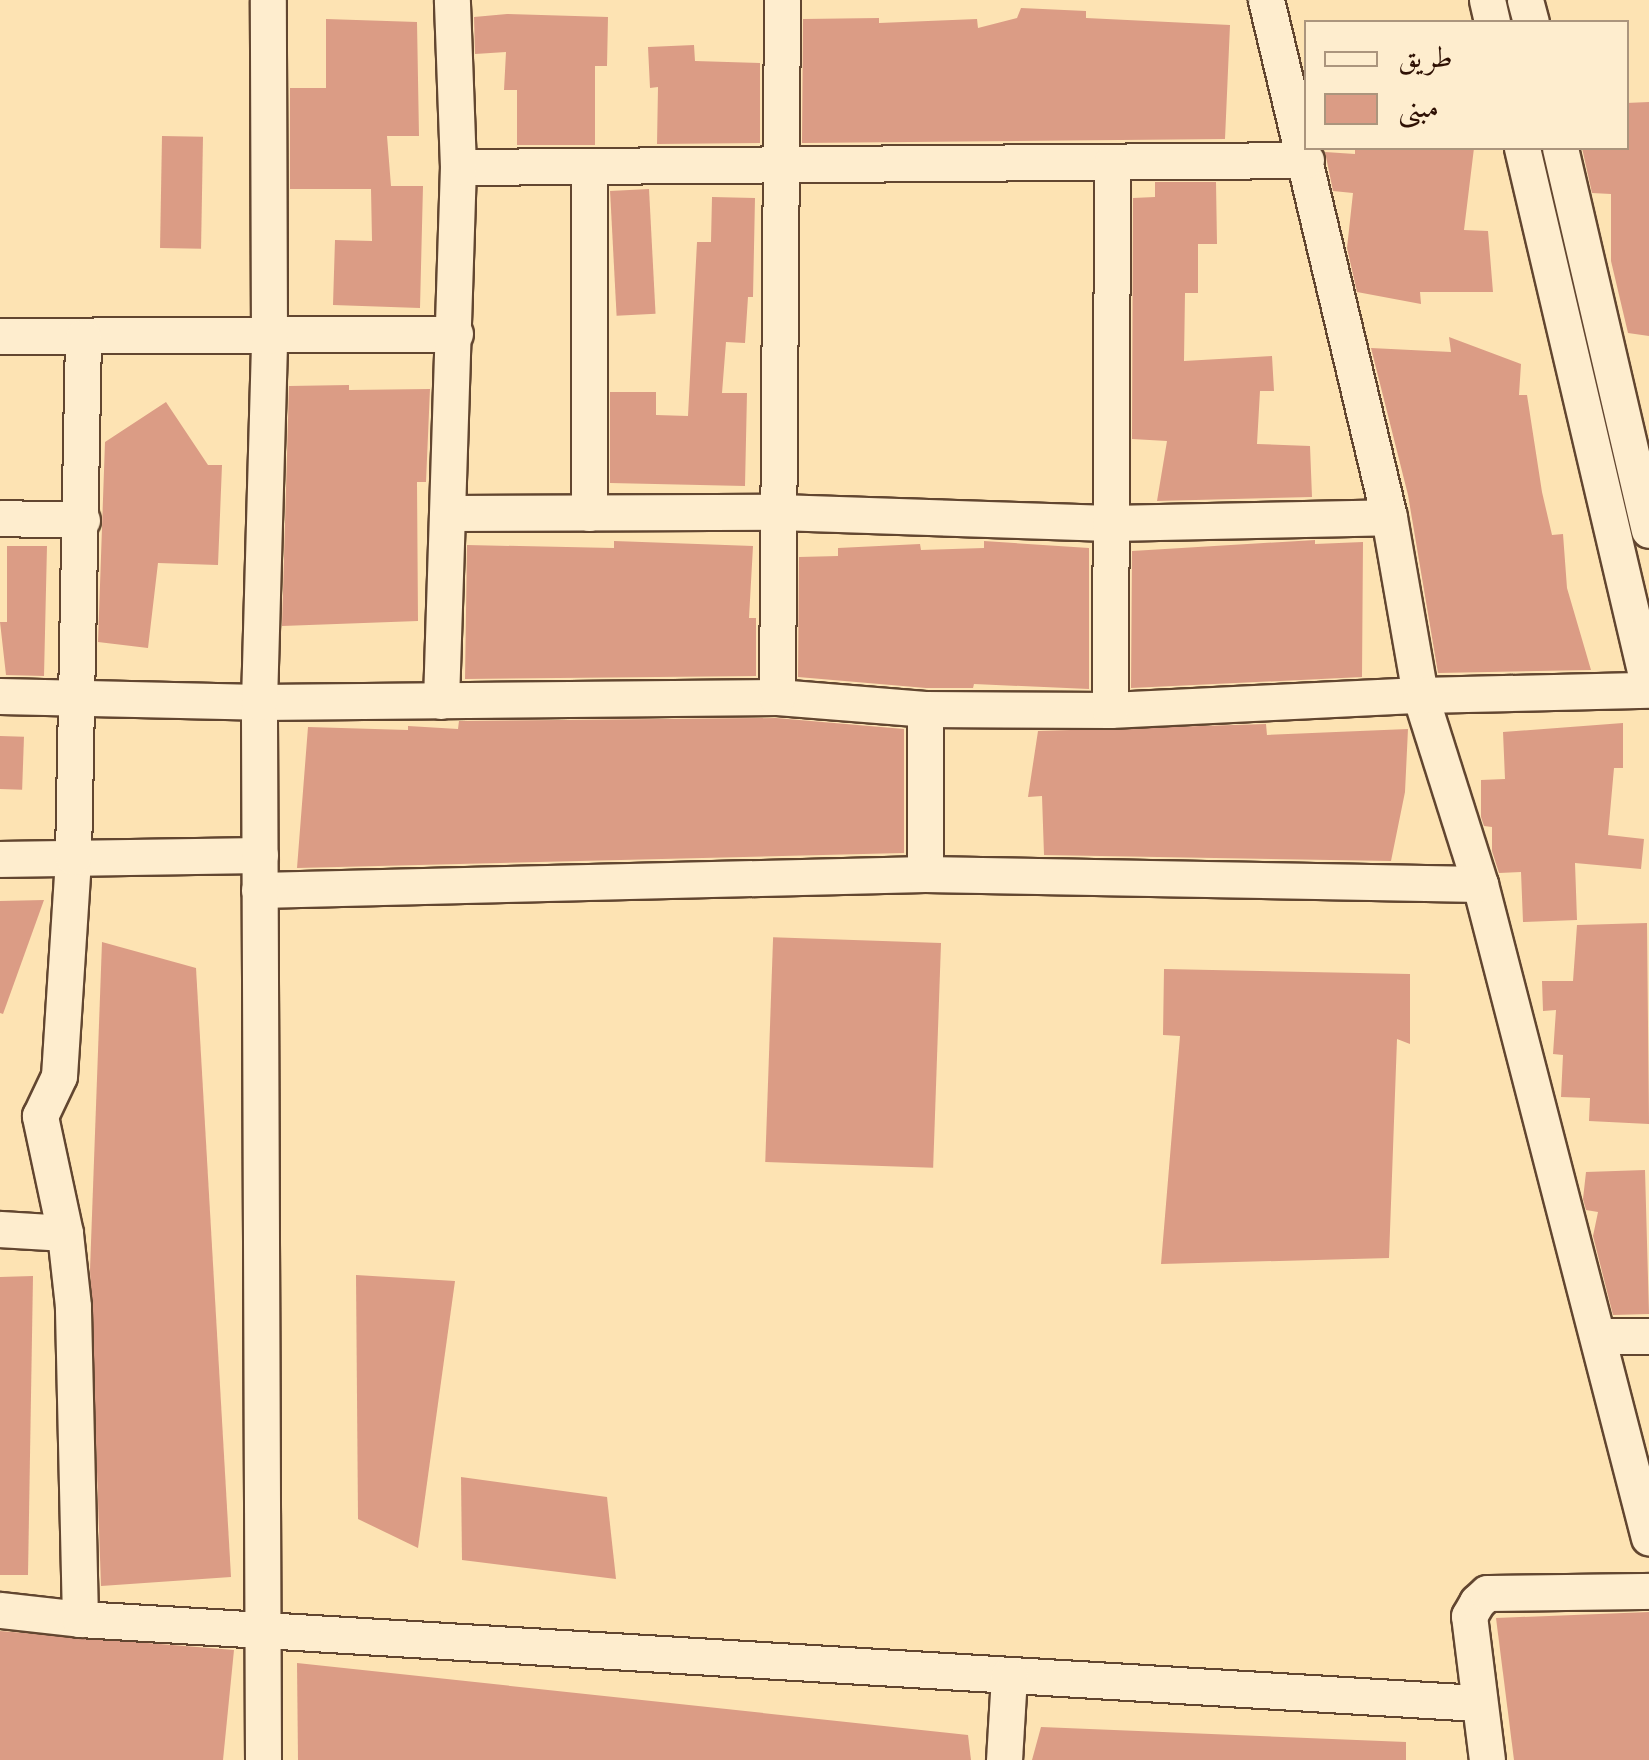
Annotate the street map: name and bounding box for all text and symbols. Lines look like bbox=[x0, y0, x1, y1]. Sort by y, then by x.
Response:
legend bbox=[1304, 20, 1629, 150]
text: طريق bbox=[1398, 40, 1453, 78]
text: مبنى bbox=[1398, 90, 1439, 128]

